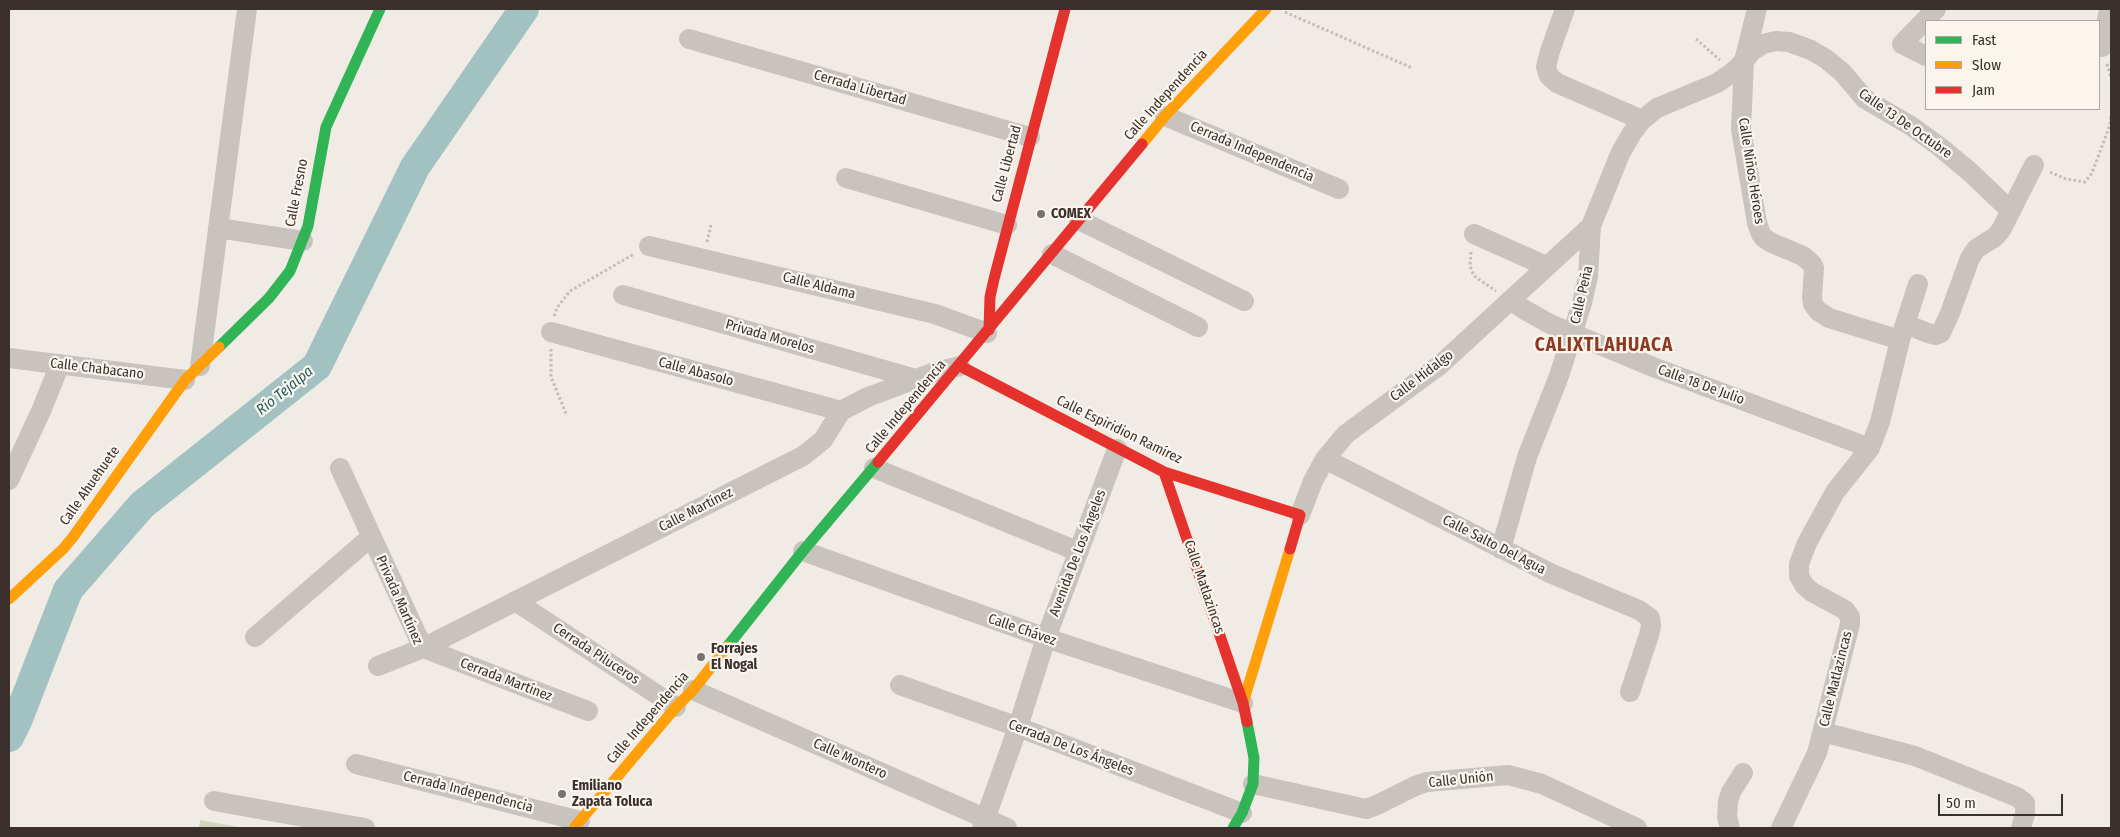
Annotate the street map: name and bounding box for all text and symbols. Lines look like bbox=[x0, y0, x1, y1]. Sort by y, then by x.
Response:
legend bbox=[1925, 20, 2100, 110]
text: Fast bbox=[1972, 31, 1996, 49]
street label: Calle Independencia bbox=[1121, 46, 1211, 144]
text: Slow bbox=[1972, 56, 2001, 74]
street label: Cerrada Libertad bbox=[812, 67, 908, 109]
text: Jam bbox=[1972, 81, 1995, 99]
street label: Calle 13 De Octubre bbox=[1855, 86, 1955, 162]
street label: Calle Niños Héroes bbox=[1734, 117, 1768, 225]
street label: Cerrada Independencia bbox=[1188, 118, 1316, 186]
street label: Calle Libertad bbox=[989, 124, 1025, 204]
street label: Calle Fresno bbox=[282, 158, 312, 228]
place label: COMEX bbox=[1051, 206, 1091, 222]
marker: COMEX bbox=[1035, 208, 1047, 220]
street label: Calle Peña bbox=[1567, 264, 1597, 326]
street label: Calle Aldama bbox=[781, 269, 857, 303]
street label: Privada Morelos bbox=[724, 316, 816, 358]
district label: CALIXTLAHUACA bbox=[1533, 335, 1675, 357]
street label: Calle Hidalgo bbox=[1387, 347, 1457, 405]
street label: Calle Abasolo bbox=[657, 354, 735, 390]
street label: Calle Chabacano bbox=[49, 355, 145, 383]
street label: Calle Independencia bbox=[862, 357, 950, 457]
street label: Calle 18 De Julio bbox=[1655, 362, 1747, 408]
water label: Río Tejalpa bbox=[253, 363, 317, 419]
street label: Calle Espiridion Ramírez bbox=[1053, 392, 1185, 468]
street label: Calle Ahuehuete bbox=[56, 443, 124, 529]
street label: Calle Martínez bbox=[656, 484, 736, 536]
street label: Avenida De Los Ángeles bbox=[1046, 487, 1110, 619]
street label: Calle Salto Del Agua bbox=[1440, 512, 1548, 578]
street label: Calle Matlazincas bbox=[1180, 538, 1228, 636]
street label: Privada Martínez bbox=[372, 553, 426, 647]
street label: Calle Chávez bbox=[986, 611, 1058, 649]
street label: Cerrada Piluceros bbox=[550, 620, 642, 688]
street label: Calle Matlazincas bbox=[1816, 629, 1856, 729]
place label: Forrajes El Nogal bbox=[711, 641, 758, 674]
marker: Forrajes El Nogal bbox=[695, 651, 707, 663]
street label: Cerrada Martínez bbox=[458, 655, 554, 705]
street label: Calle Independencia bbox=[603, 668, 693, 768]
street label: Cerrada De Los Ángeles bbox=[1006, 716, 1136, 780]
street label: Calle Montero bbox=[810, 735, 890, 783]
street label: Cerrada Independencia bbox=[401, 768, 535, 816]
street label: Calle Unión bbox=[1428, 768, 1494, 792]
place label: Emiliano Zapata Toluca bbox=[572, 778, 652, 810]
scale bar bbox=[1940, 784, 2065, 816]
marker: Emiliano Zapata Toluca bbox=[556, 788, 568, 800]
text: 50 m bbox=[1946, 794, 1976, 812]

